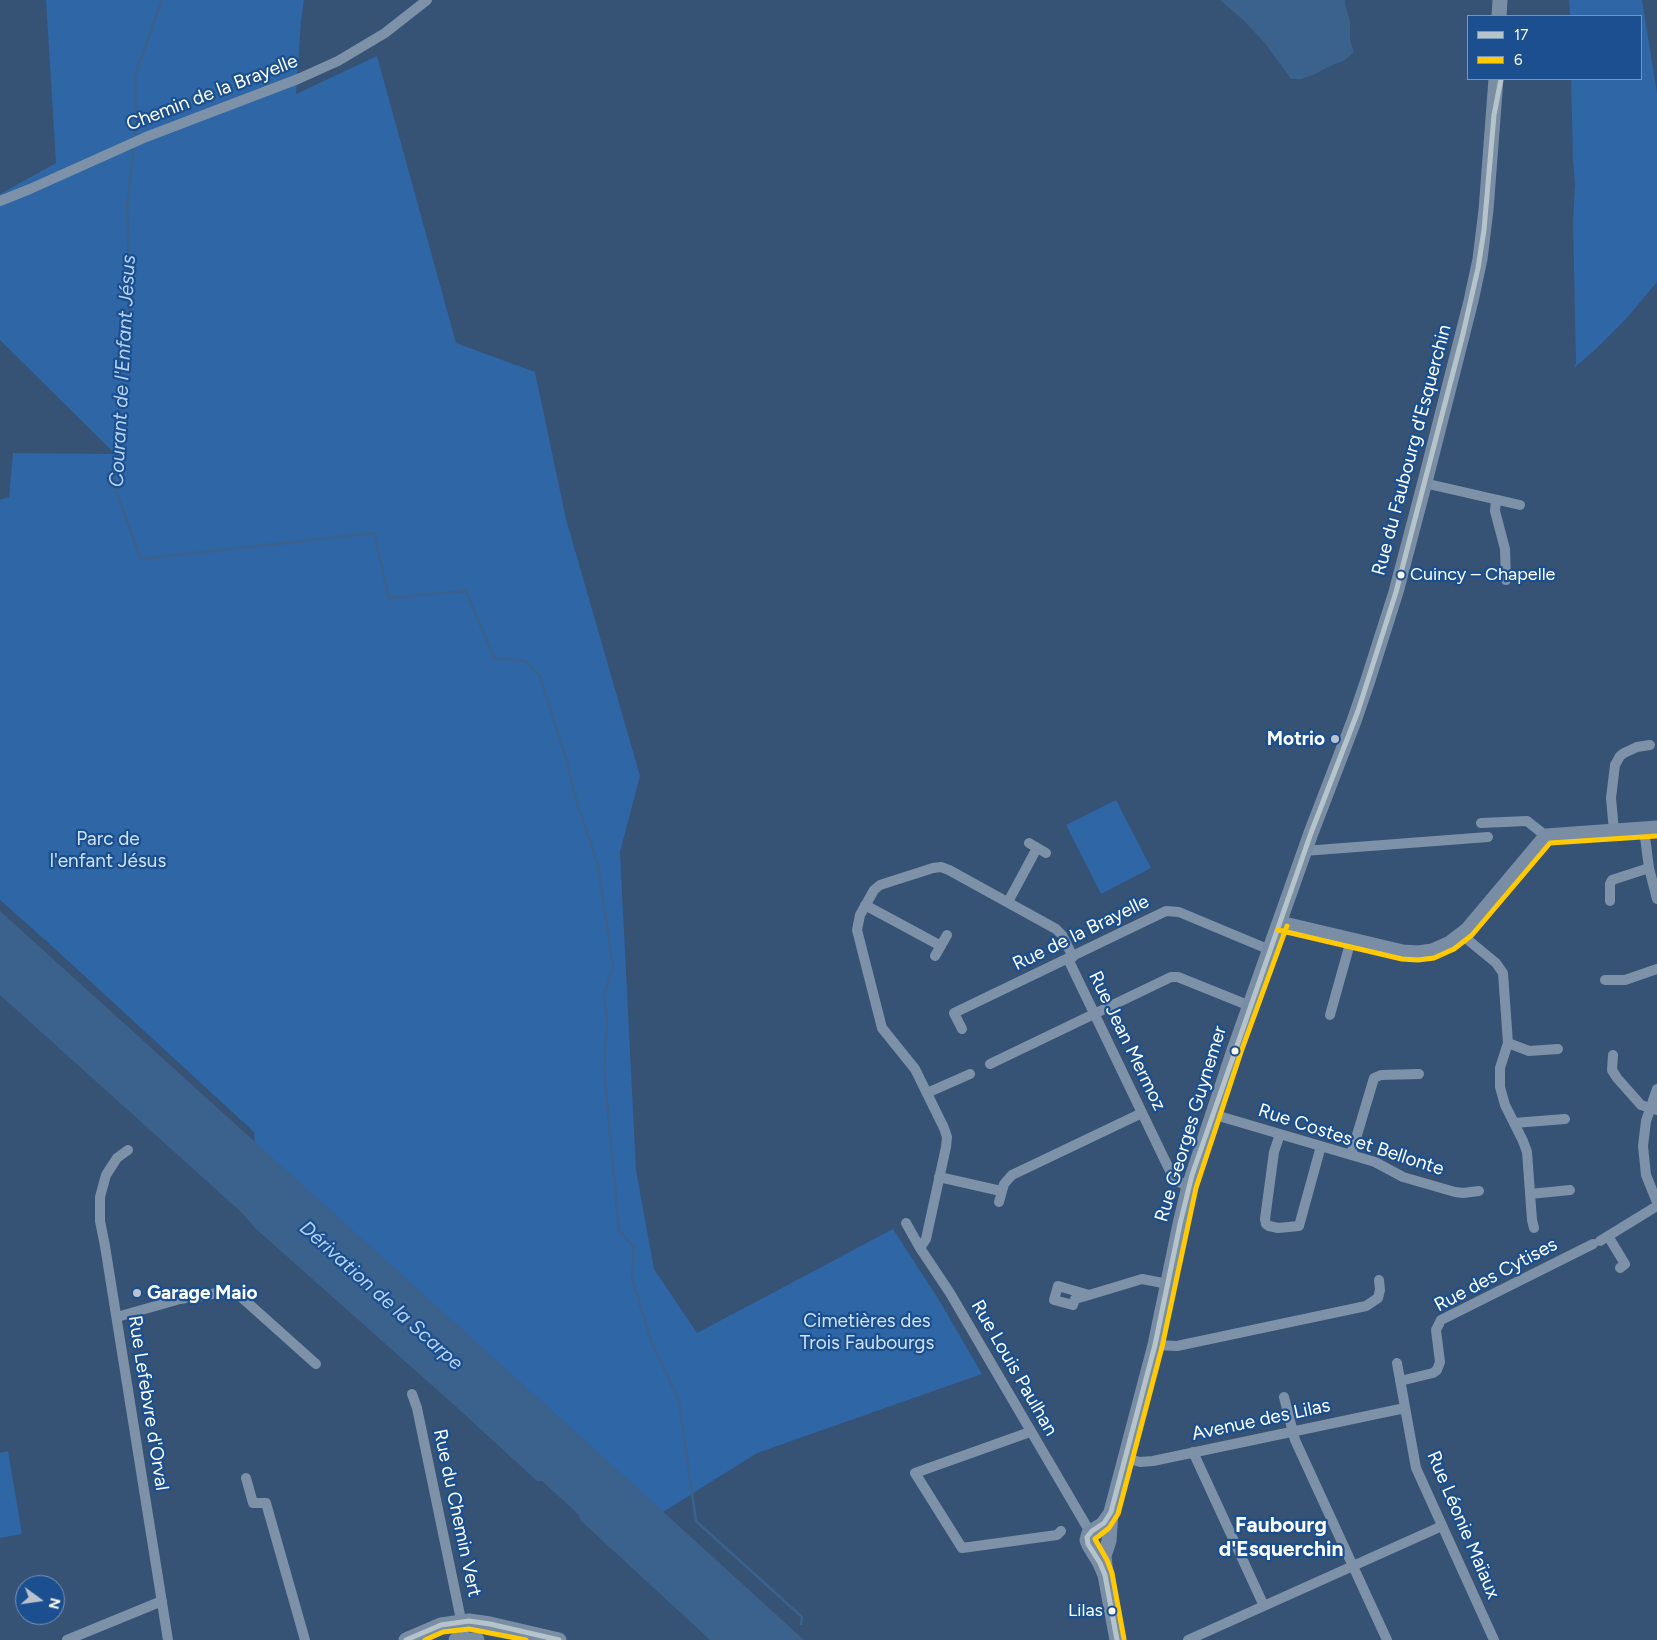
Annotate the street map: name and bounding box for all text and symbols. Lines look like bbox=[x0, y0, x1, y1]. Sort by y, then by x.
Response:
legend bbox=[1467, 15, 1642, 80]
text: 17 bbox=[1514, 26, 1528, 44]
street label: Chemin de la Brayelle bbox=[123, 50, 301, 136]
text: 6 bbox=[1514, 51, 1523, 69]
water label: Courant de l'Enfant Jésus bbox=[105, 254, 141, 488]
street label: Rue du Faubourg d'Esquerchin bbox=[1367, 322, 1457, 578]
place label: Cuincy – Chapelle bbox=[1410, 564, 1555, 586]
marker: Cuincy – Chapelle bbox=[1396, 570, 1406, 580]
place label: Motrio bbox=[1267, 728, 1325, 750]
marker: Motrio bbox=[1329, 733, 1341, 745]
park label: Parc de l'enfant Jésus bbox=[50, 828, 166, 872]
street label: Rue de la Brayelle bbox=[1009, 890, 1153, 976]
street label: Rue Jean Mermoz bbox=[1083, 968, 1171, 1114]
street label: Rue Georges Guynemer bbox=[1150, 1023, 1232, 1225]
unlabelled marker bbox=[1230, 1046, 1240, 1056]
street label: Rue Costes et Bellonte bbox=[1255, 1099, 1447, 1181]
water label: Dérivation de la Scarpe bbox=[294, 1216, 468, 1376]
street label: Rue des Cytises bbox=[1431, 1233, 1561, 1317]
place label: Garage Maio bbox=[147, 1282, 257, 1304]
marker: Garage Maio bbox=[131, 1287, 143, 1299]
street label: Rue Louis Paulhan bbox=[966, 1296, 1062, 1440]
park label: Cimetières des Trois Faubourgs bbox=[800, 1310, 934, 1354]
street label: Rue Lefebvre d'Orval bbox=[123, 1314, 173, 1492]
street label: Avenue des Lilas bbox=[1190, 1394, 1332, 1446]
street label: Rue du Chemin Vert bbox=[428, 1427, 486, 1599]
street label: Rue Léonie Maïaux bbox=[1422, 1448, 1504, 1602]
district label: Faubourg d'Esquerchin bbox=[1219, 1513, 1343, 1563]
north arrow bbox=[15, 1575, 65, 1625]
text: N bbox=[45, 1596, 64, 1611]
place label: Lilas bbox=[1068, 1600, 1103, 1622]
marker: Lilas bbox=[1107, 1606, 1117, 1616]

